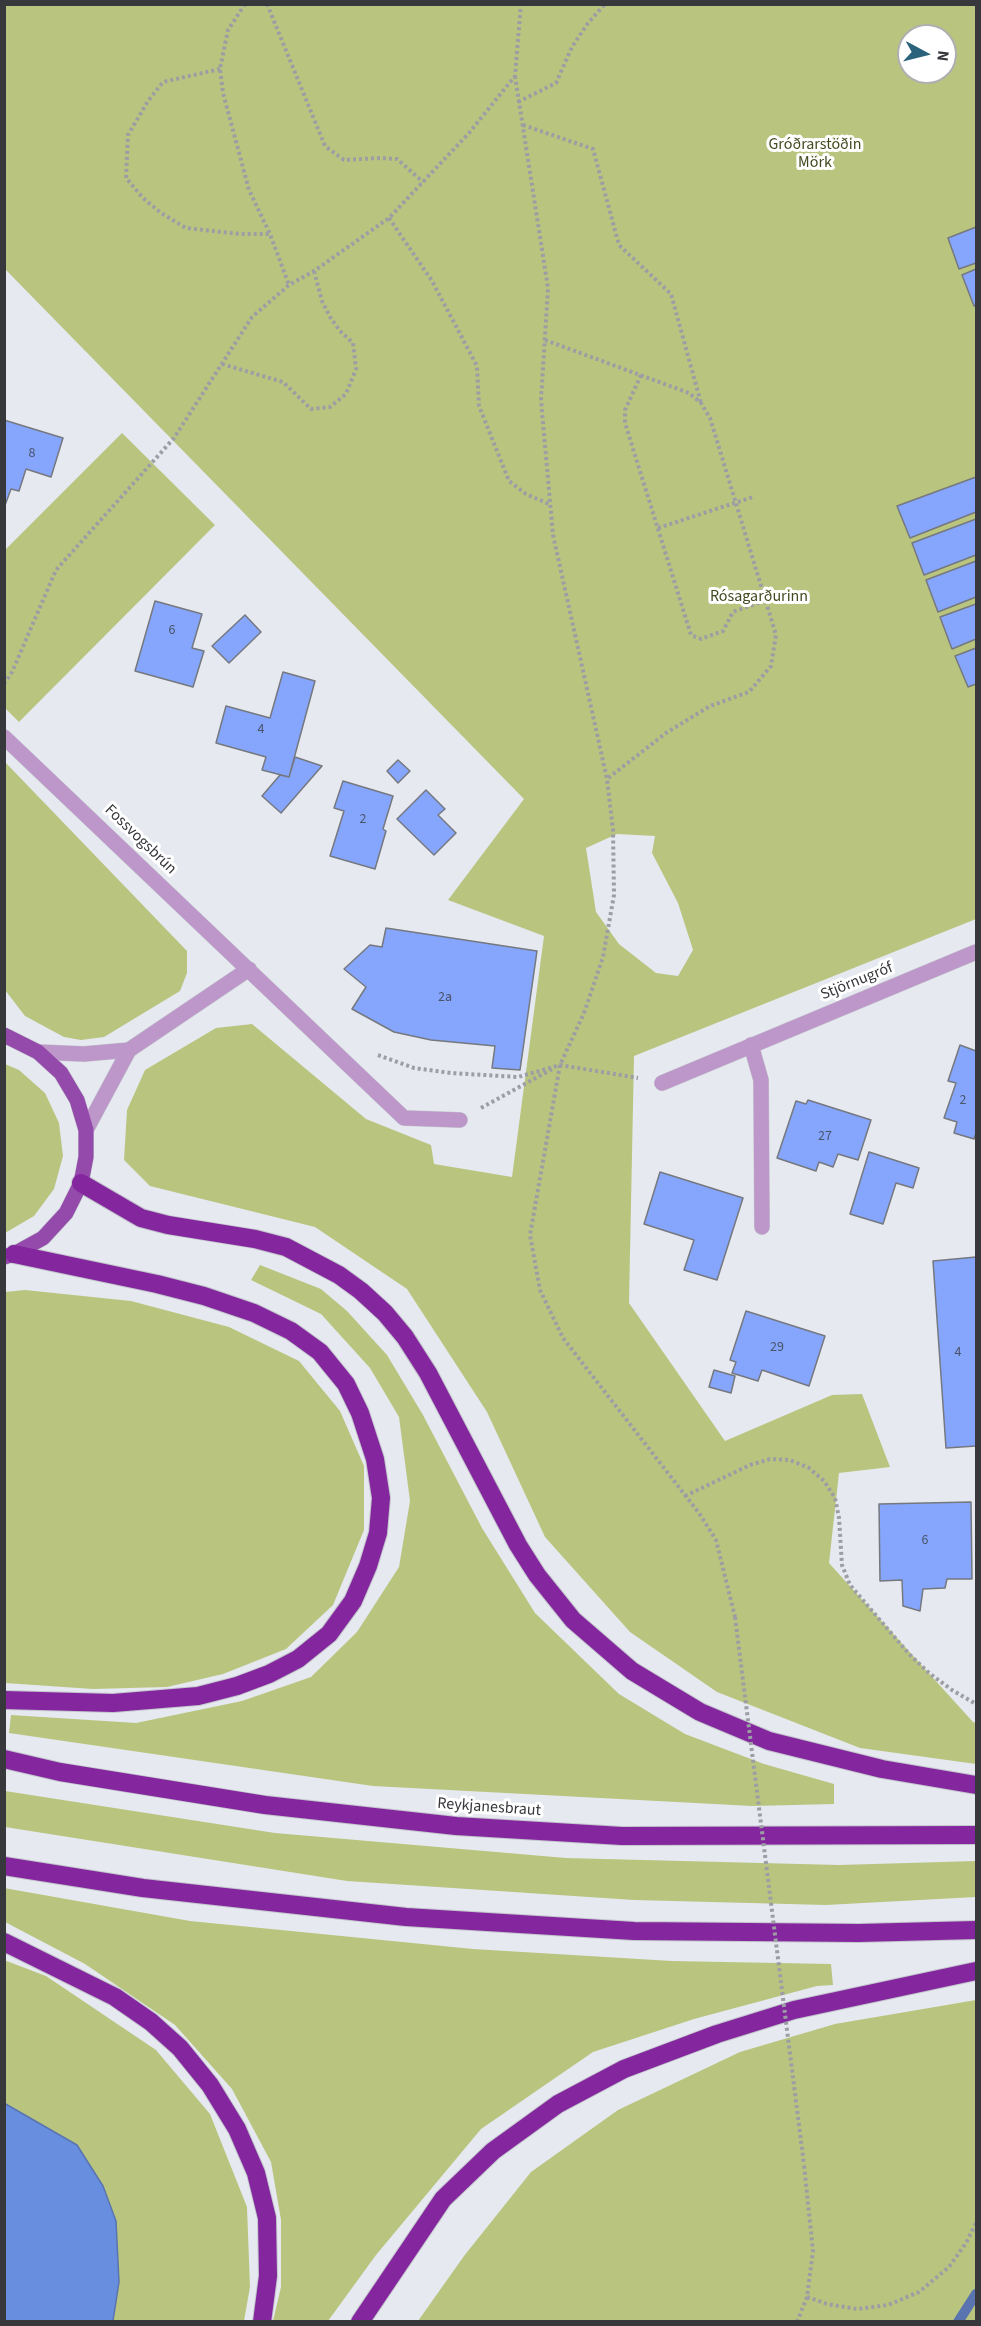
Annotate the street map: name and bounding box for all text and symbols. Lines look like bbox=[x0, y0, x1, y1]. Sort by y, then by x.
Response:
north arrow bbox=[897, 24, 957, 84]
text: N bbox=[931, 49, 954, 63]
park label: Gróðrarstöðin Mörk bbox=[768, 135, 862, 173]
house number: 8 bbox=[29, 446, 35, 462]
park label: Rósagarðurinn bbox=[710, 587, 808, 607]
house number: 6 bbox=[169, 623, 175, 639]
house number: 4 bbox=[258, 722, 264, 738]
street label: Fossvogsbrún bbox=[100, 801, 180, 879]
house number: 2 bbox=[360, 812, 366, 828]
street label: Stjörnugróf bbox=[818, 959, 896, 1005]
house number: 2a bbox=[438, 990, 452, 1006]
house number: 2 bbox=[960, 1093, 966, 1109]
house number: 27 bbox=[818, 1129, 832, 1145]
house number: 29 bbox=[770, 1340, 784, 1356]
house number: 4 bbox=[955, 1345, 961, 1361]
house number: 6 bbox=[922, 1533, 928, 1549]
street label: Reykjanesbraut bbox=[437, 1795, 541, 1821]

